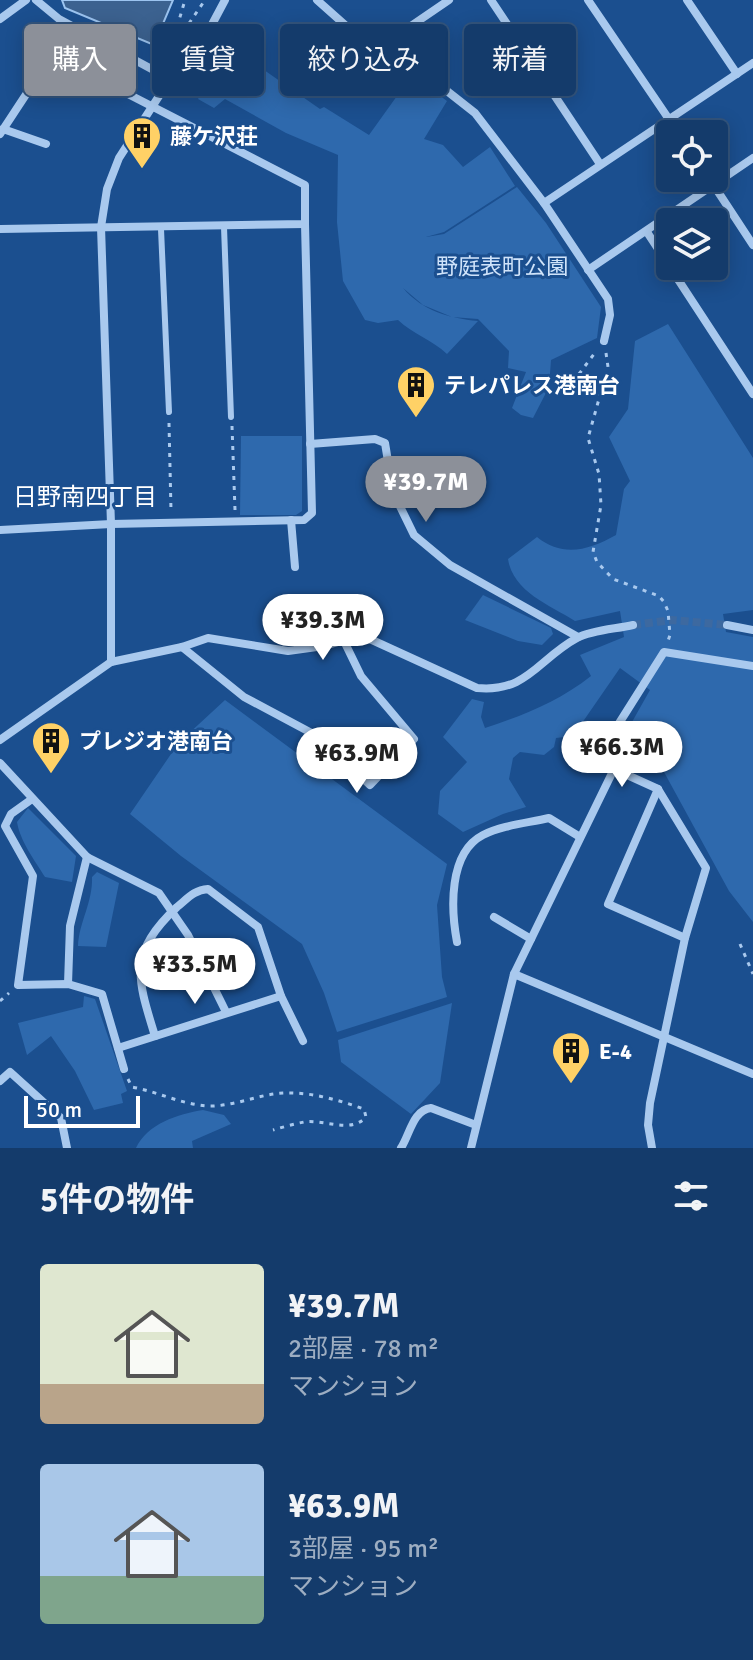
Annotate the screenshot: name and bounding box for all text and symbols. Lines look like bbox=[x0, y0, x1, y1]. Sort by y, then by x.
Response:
chip: 購入 bbox=[24, 24, 136, 96]
chip: 賃貸 bbox=[152, 24, 264, 96]
chip: 絞り込み bbox=[280, 24, 448, 96]
chip: 新着 bbox=[464, 24, 576, 96]
building icon: 藤ケ沢荘 bbox=[121, 115, 163, 170]
map controls bbox=[656, 120, 728, 280]
button: locate bbox=[656, 120, 728, 192]
place label: 藤ケ沢荘 bbox=[170, 123, 258, 150]
button: layers bbox=[656, 208, 728, 280]
park label: 野庭表町公園 bbox=[436, 253, 568, 280]
building icon: テレパレス港南台 bbox=[395, 364, 437, 419]
place label: テレパレス港南台 bbox=[444, 372, 620, 399]
pin: ¥39.7M bbox=[361, 456, 491, 524]
text: ¥39.7M bbox=[383, 466, 469, 498]
district label: 日野南四丁目 bbox=[13, 482, 157, 512]
pin: ¥39.3M bbox=[258, 594, 388, 662]
text: ¥39.3M bbox=[280, 604, 366, 636]
building icon: プレジオ港南台 bbox=[30, 720, 72, 775]
pin: ¥66.3M bbox=[557, 721, 687, 789]
pin: ¥63.9M bbox=[292, 727, 422, 795]
place label: プレジオ港南台 bbox=[79, 728, 233, 755]
text: ¥66.3M bbox=[579, 731, 665, 763]
text: ¥63.9M bbox=[314, 737, 400, 769]
pin: ¥33.5M bbox=[130, 938, 260, 1006]
text: ¥33.5M bbox=[152, 948, 238, 980]
building icon: E-4 bbox=[550, 1030, 592, 1085]
place label: E-4 bbox=[599, 1038, 632, 1065]
scale bar bbox=[24, 1092, 140, 1128]
text: 50 m bbox=[36, 1096, 82, 1123]
icon: filters bbox=[669, 1174, 713, 1218]
text: 5件の物件 bbox=[40, 1179, 194, 1221]
text: ¥39.7M bbox=[288, 1285, 400, 1327]
icon: home bbox=[104, 1296, 200, 1392]
text: 2部屋 · 78 m² bbox=[288, 1333, 439, 1365]
text: マンション bbox=[288, 1371, 418, 1403]
text: ¥63.9M bbox=[288, 1485, 400, 1527]
icon: home bbox=[104, 1496, 200, 1592]
text: 3部屋 · 95 m² bbox=[288, 1533, 439, 1565]
text: マンション bbox=[288, 1571, 418, 1603]

